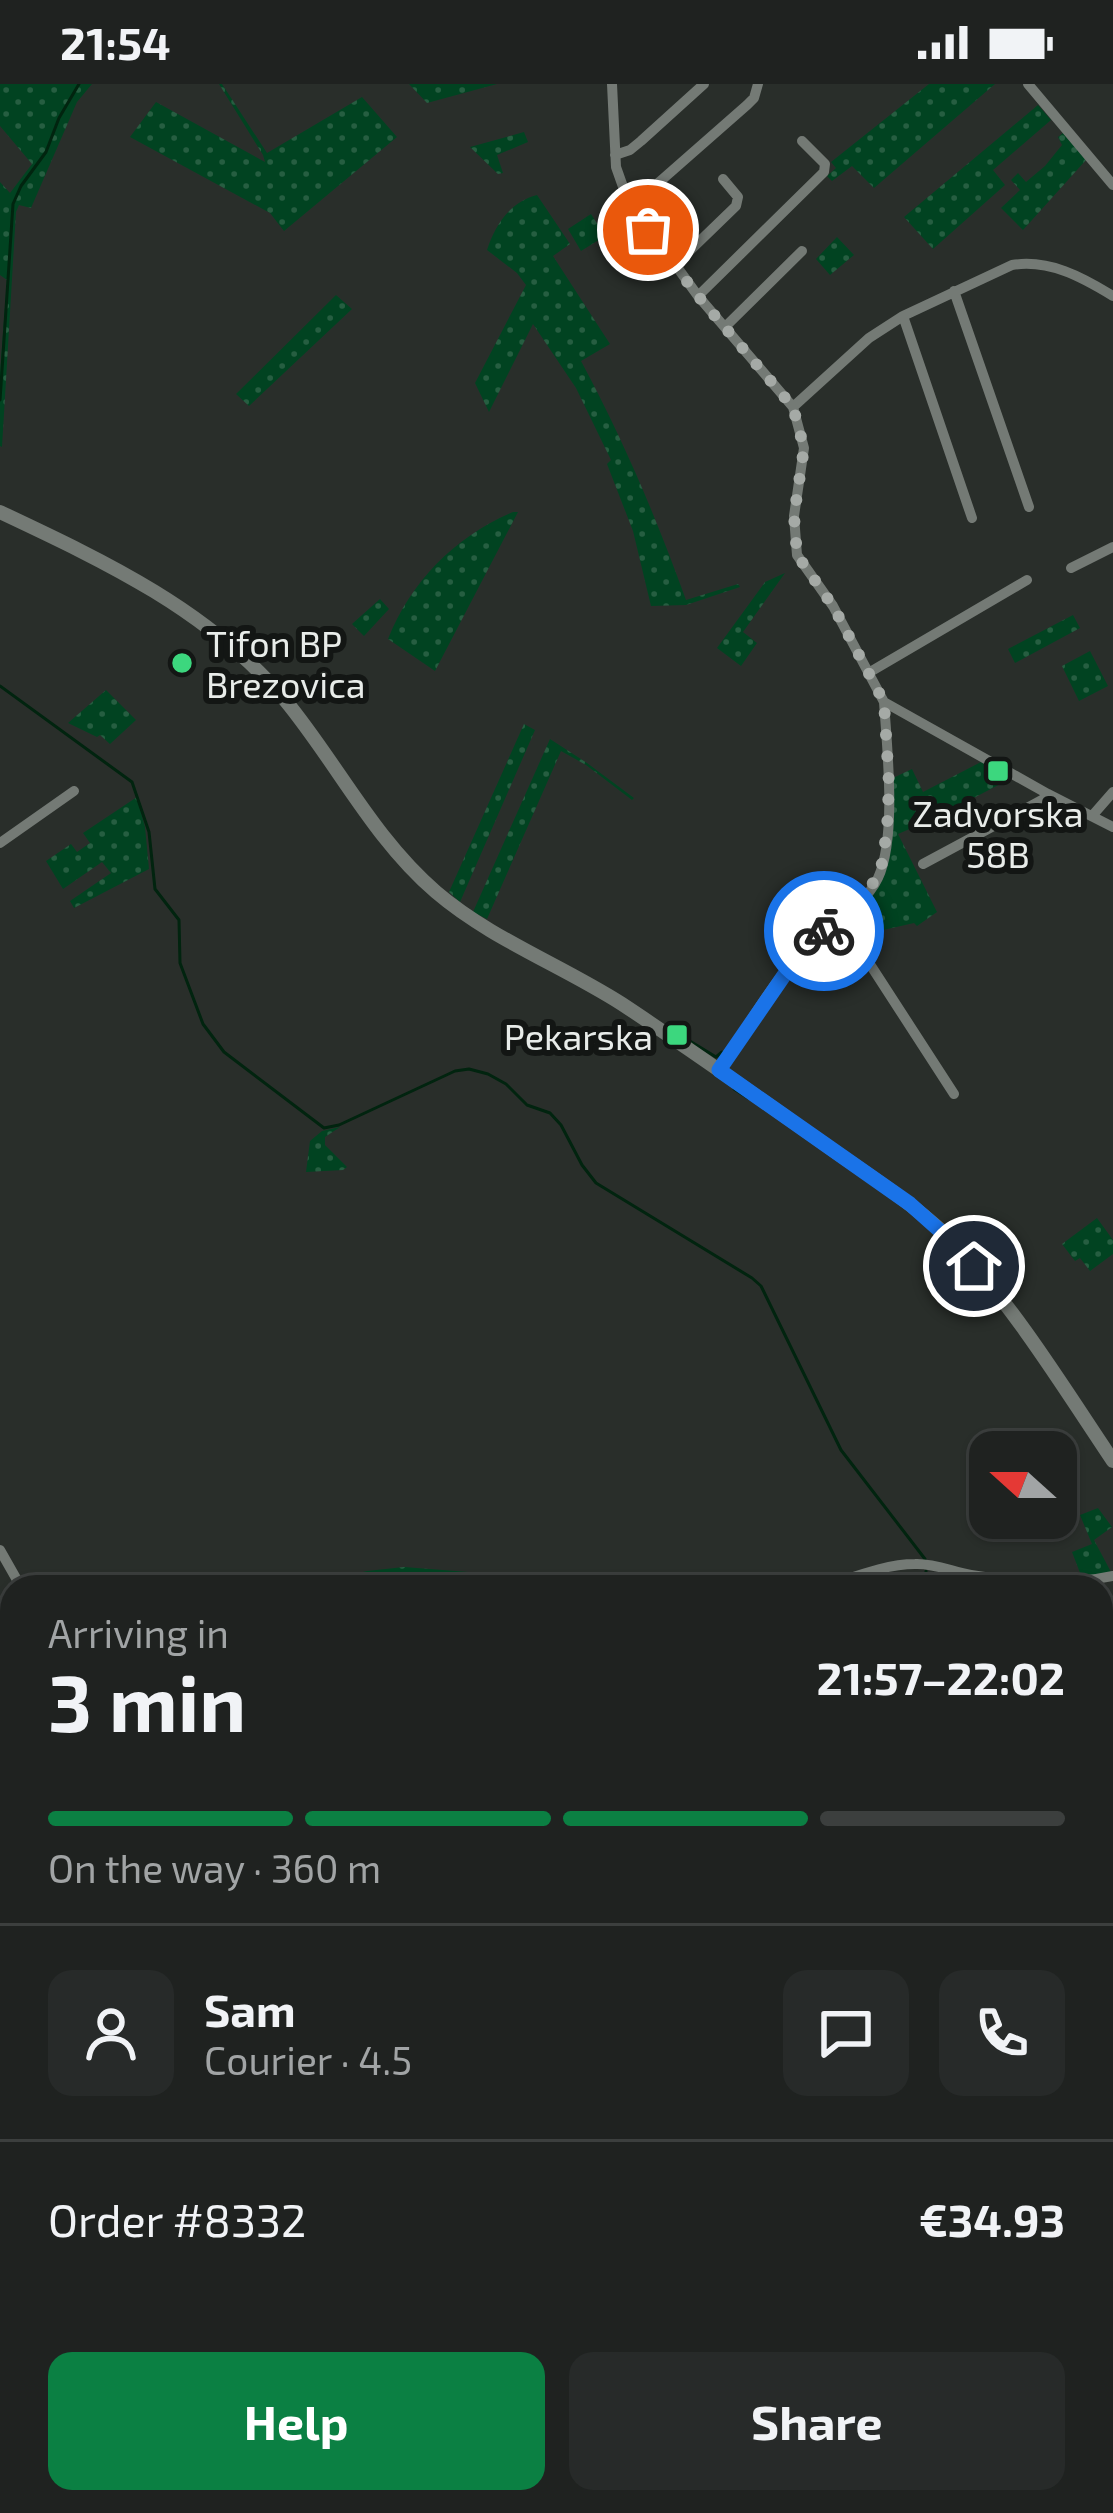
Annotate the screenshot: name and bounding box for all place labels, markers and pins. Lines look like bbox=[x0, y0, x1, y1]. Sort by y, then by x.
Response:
pin bbox=[597, 179, 699, 281]
place label: Tifon BP Brezovica bbox=[206, 621, 366, 705]
marker: Tifon BP Brezovica bbox=[169, 650, 195, 676]
marker: Zadvorska 58B bbox=[985, 758, 1011, 784]
place label: Zadvorska 58B bbox=[913, 791, 1083, 875]
place label: Pekarska bbox=[504, 1014, 653, 1057]
marker: Pekarska bbox=[664, 1022, 690, 1048]
pin bbox=[923, 1215, 1025, 1317]

